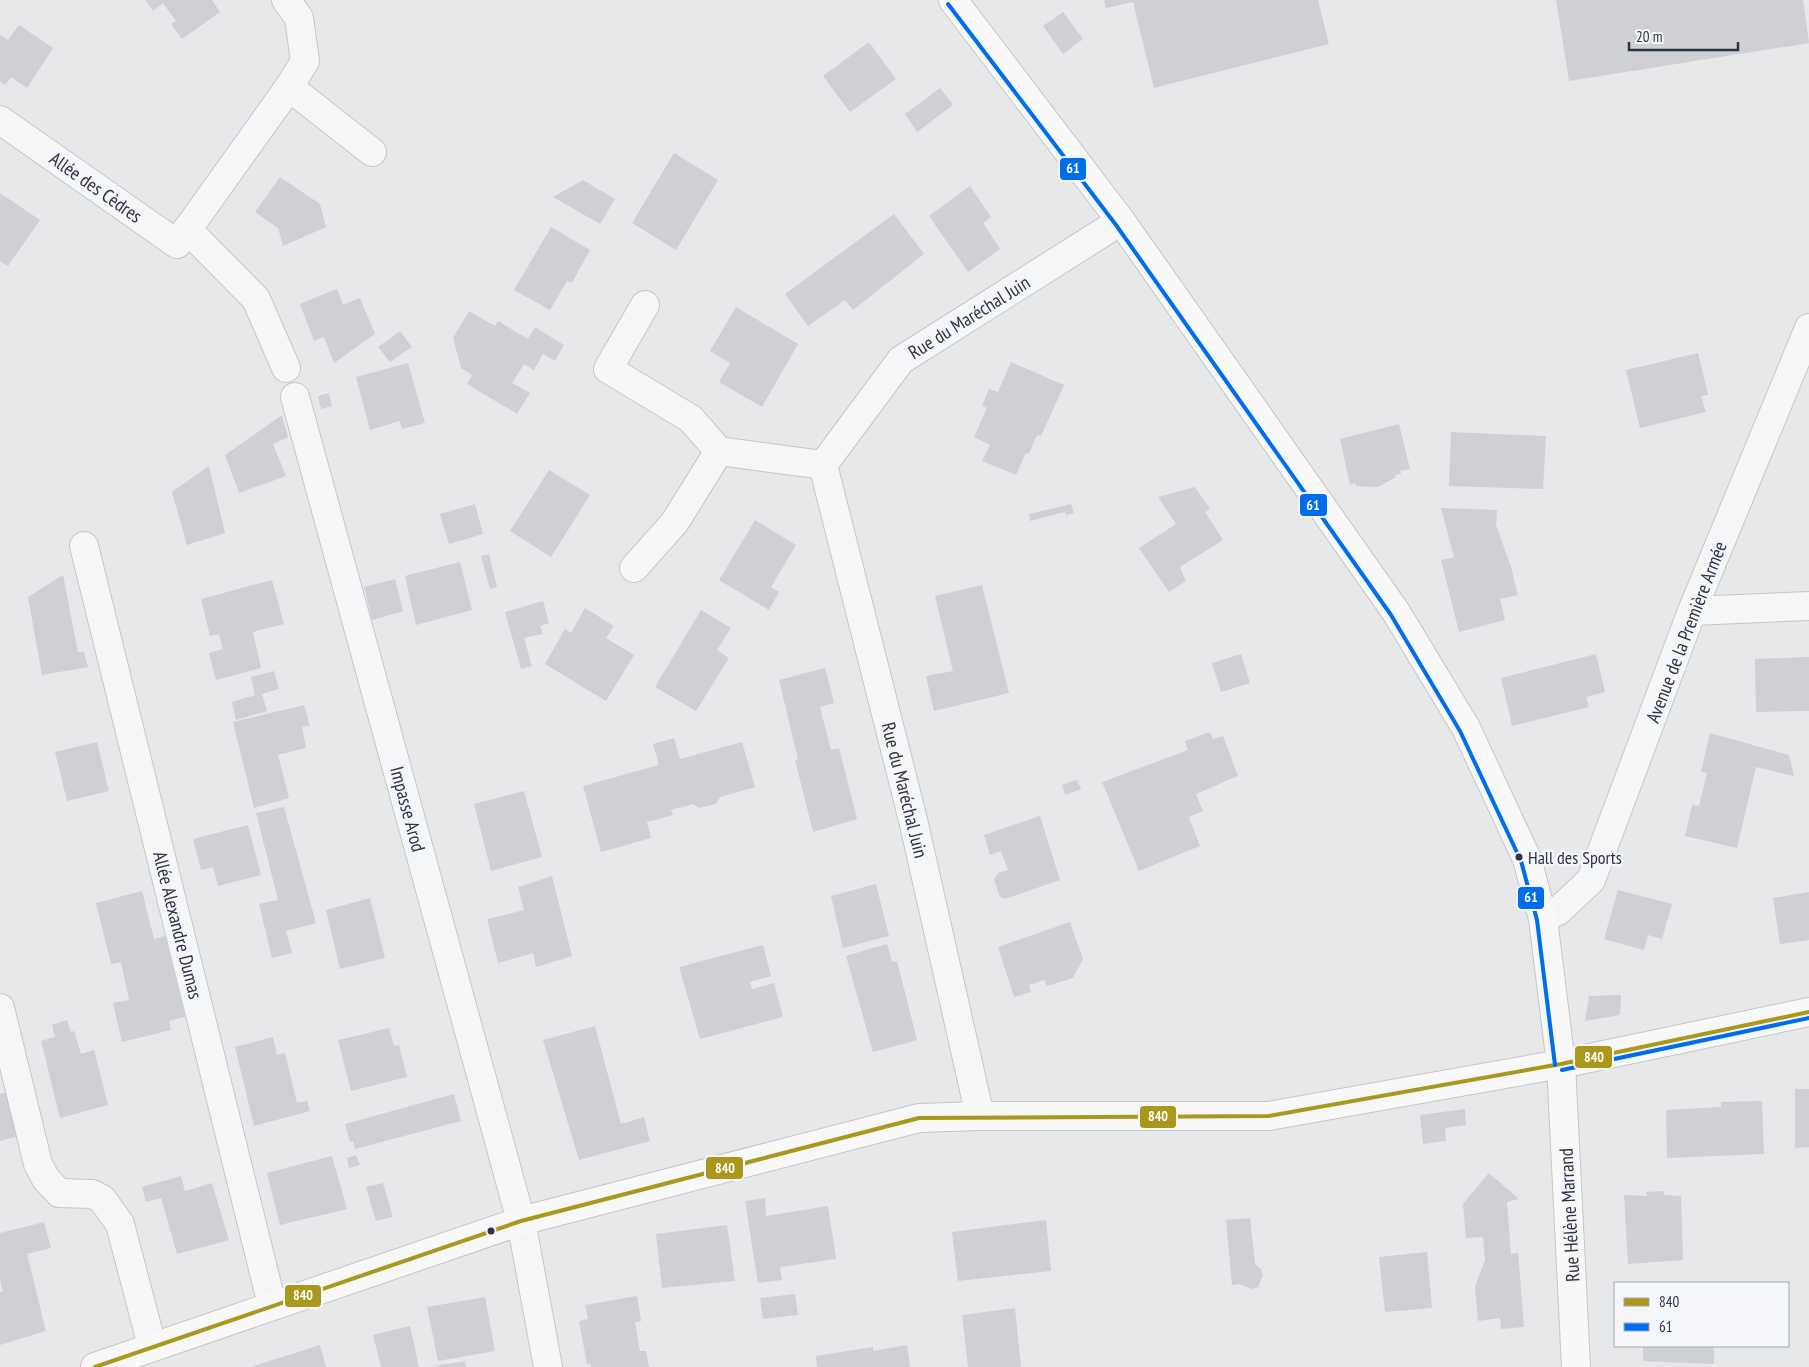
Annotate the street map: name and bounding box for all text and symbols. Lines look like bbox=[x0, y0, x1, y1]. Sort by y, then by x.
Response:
scale bar bbox=[1629, 20, 1738, 52]
text: 20 m bbox=[1636, 27, 1662, 46]
street label: Allée des Cèdres bbox=[45, 146, 147, 228]
line badge: 61 bbox=[1059, 157, 1087, 181]
text: 61 bbox=[1066, 159, 1080, 177]
street label: Rue du Maréchal Juin bbox=[904, 270, 1034, 364]
line badge: 61 bbox=[1299, 493, 1328, 517]
text: 61 bbox=[1306, 496, 1320, 514]
street label: Avenue de la Première Armée bbox=[1640, 538, 1732, 726]
street label: Rue du Maréchal Juin bbox=[877, 720, 933, 860]
street label: Impasse Arod bbox=[385, 764, 431, 854]
place label: Hall des Sports bbox=[1528, 846, 1622, 869]
street label: Allée Alexandre Dumas bbox=[148, 849, 208, 1001]
marker: Hall des Sports bbox=[1514, 852, 1524, 862]
line badge: 61 bbox=[1517, 886, 1545, 910]
text: 61 bbox=[1524, 888, 1538, 906]
line badge: 840 bbox=[1574, 1045, 1613, 1069]
text: 840 bbox=[1584, 1048, 1604, 1066]
line badge: 840 bbox=[1139, 1105, 1177, 1129]
text: 840 bbox=[1148, 1107, 1168, 1125]
street label: Rue Hélène Marrand bbox=[1554, 1147, 1584, 1283]
line badge: 840 bbox=[705, 1156, 744, 1180]
text: 840 bbox=[715, 1159, 735, 1177]
unlabelled marker bbox=[486, 1226, 496, 1236]
legend bbox=[1614, 1282, 1789, 1347]
line badge: 840 bbox=[284, 1284, 322, 1308]
text: 840 bbox=[293, 1286, 313, 1304]
text: 840 bbox=[1659, 1292, 1680, 1311]
text: 61 bbox=[1659, 1317, 1673, 1336]

